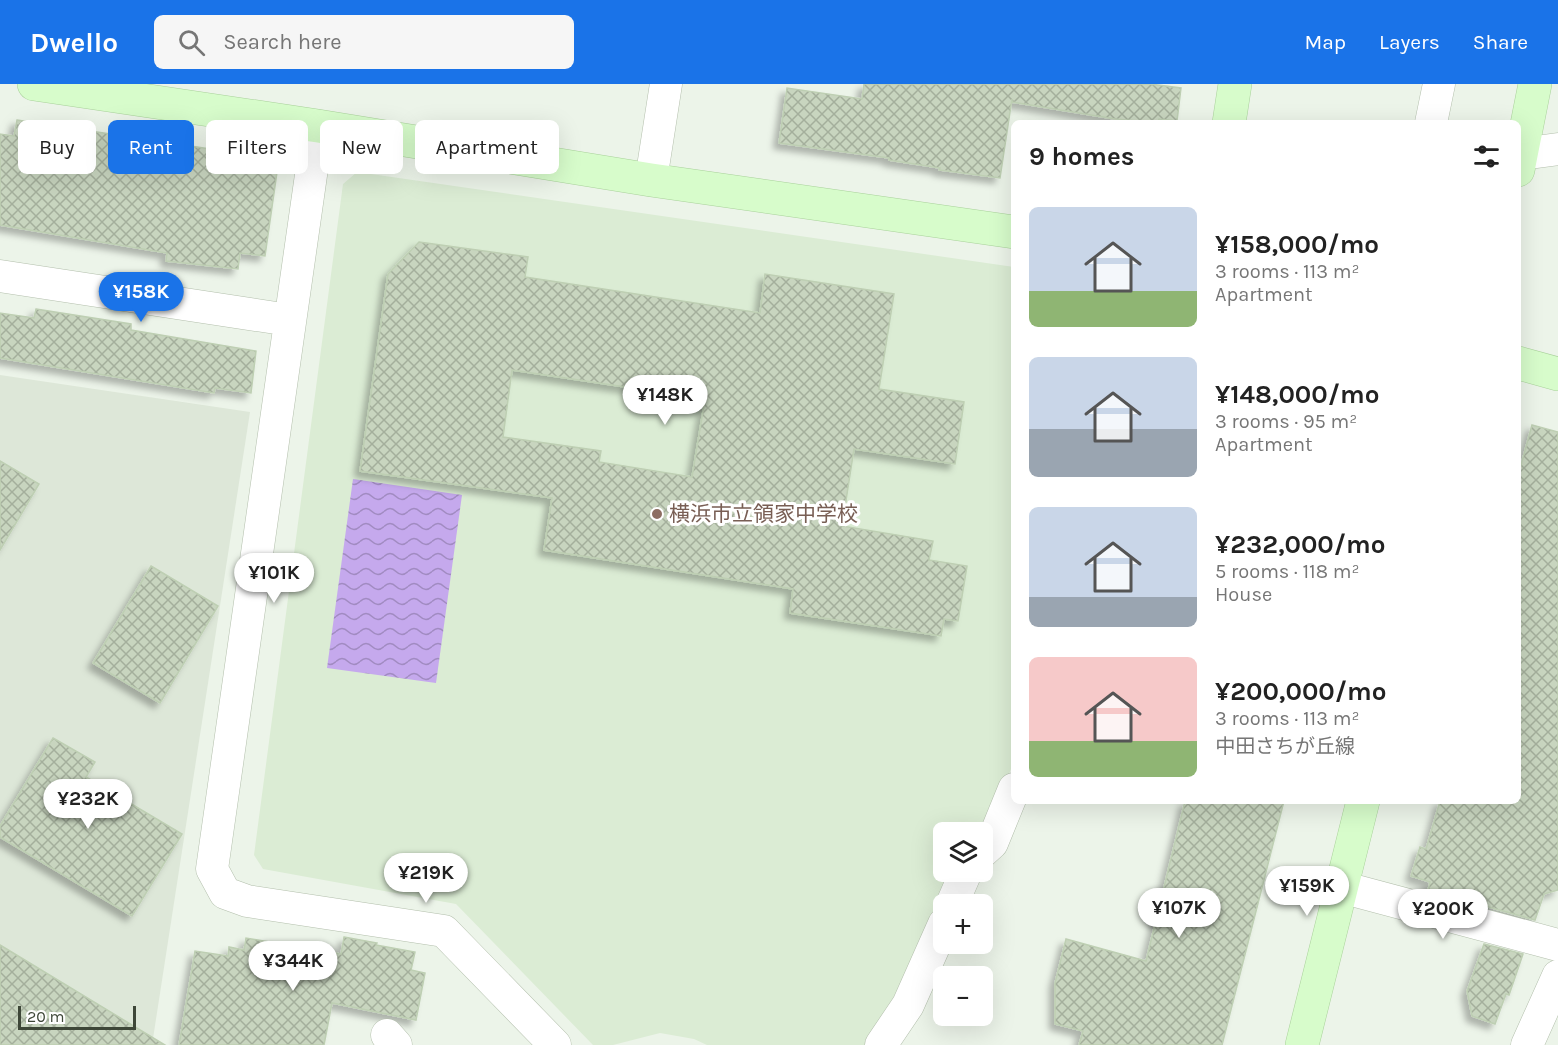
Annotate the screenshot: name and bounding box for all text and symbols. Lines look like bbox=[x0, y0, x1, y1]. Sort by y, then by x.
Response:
search box bbox=[154, 15, 574, 69]
text: Dwello bbox=[30, 26, 118, 59]
icon: search bbox=[175, 26, 208, 59]
text: Search here bbox=[223, 29, 342, 55]
text: Map bbox=[1304, 30, 1346, 54]
text: Layers bbox=[1379, 30, 1440, 54]
text: Share bbox=[1473, 30, 1528, 54]
chip: Buy bbox=[18, 120, 96, 174]
chip: Rent bbox=[108, 120, 194, 174]
chip: Filters bbox=[206, 120, 308, 174]
chip: New bbox=[320, 120, 403, 174]
chip: Apartment bbox=[415, 120, 559, 174]
icon: filters bbox=[1470, 140, 1503, 173]
text: 9 homes bbox=[1029, 141, 1135, 172]
text: ¥158,000/mo bbox=[1215, 229, 1379, 260]
icon: home bbox=[1077, 231, 1149, 303]
text: 3 rooms · 113 m² bbox=[1215, 260, 1359, 283]
pin: ¥158K bbox=[99, 272, 183, 323]
text: ¥158K bbox=[113, 280, 169, 303]
text: Apartment bbox=[1215, 283, 1313, 306]
pin: ¥148K bbox=[623, 375, 707, 426]
text: ¥148,000/mo bbox=[1215, 379, 1379, 410]
icon: home bbox=[1077, 381, 1149, 453]
text: ¥148K bbox=[637, 383, 693, 406]
text: 3 rooms · 95 m² bbox=[1215, 410, 1357, 433]
text: Apartment bbox=[1215, 433, 1313, 456]
place label: 横浜市立領家中学校 bbox=[669, 502, 858, 526]
marker: 横浜市立領家中学校 bbox=[650, 507, 664, 521]
text: ¥232,000/mo bbox=[1215, 529, 1385, 560]
icon: home bbox=[1077, 531, 1149, 603]
pin: ¥101K bbox=[232, 553, 316, 604]
text: 5 rooms · 118 m² bbox=[1215, 560, 1359, 583]
text: ¥101K bbox=[248, 561, 300, 584]
text: House bbox=[1215, 583, 1272, 606]
text: ¥200,000/mo bbox=[1215, 676, 1386, 707]
icon: home bbox=[1077, 681, 1149, 753]
text: 3 rooms · 113 m² bbox=[1215, 707, 1359, 730]
text: 中田さちが丘線 bbox=[1215, 735, 1355, 758]
pin: ¥232K bbox=[46, 779, 130, 830]
text: ¥232K bbox=[57, 787, 119, 810]
map controls bbox=[933, 822, 993, 1026]
button: layers bbox=[933, 822, 993, 882]
pin: ¥219K bbox=[384, 853, 468, 904]
text: ¥219K bbox=[398, 861, 454, 884]
pin: ¥159K bbox=[1265, 866, 1349, 917]
text: ¥159K bbox=[1279, 874, 1335, 897]
pin: ¥107K bbox=[1137, 888, 1221, 939]
pin: ¥200K bbox=[1401, 889, 1485, 940]
button: + bbox=[933, 894, 993, 954]
text: ¥107K bbox=[1152, 896, 1206, 919]
text: ¥200K bbox=[1412, 897, 1474, 920]
pin: ¥344K bbox=[251, 941, 335, 992]
text: ¥344K bbox=[262, 949, 324, 972]
button: − bbox=[933, 966, 993, 1026]
scale bar bbox=[18, 1003, 136, 1030]
text: 20 m bbox=[27, 1007, 65, 1026]

